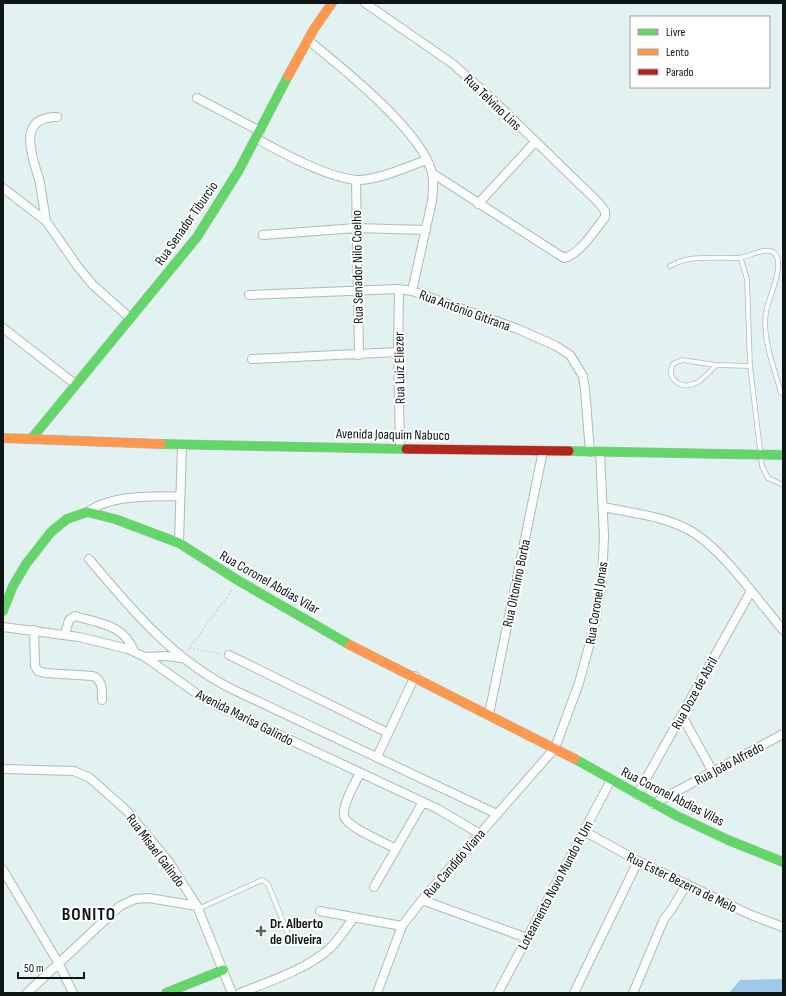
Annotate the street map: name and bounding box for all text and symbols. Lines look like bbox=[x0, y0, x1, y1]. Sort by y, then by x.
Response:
legend bbox=[630, 16, 770, 88]
text: Livre bbox=[666, 25, 686, 40]
text: Lento bbox=[666, 45, 689, 60]
text: Parado bbox=[666, 65, 693, 80]
street label: Rua Telvino Lins bbox=[460, 71, 525, 134]
street label: Rua Senador Tiburcio bbox=[151, 178, 222, 269]
street label: Rua Senador Nilo Coelho bbox=[348, 210, 367, 324]
street label: Rua Antônio Gitirana bbox=[417, 286, 513, 335]
street label: Rua Luiz Eliezer bbox=[390, 332, 409, 404]
street label: Avenida Joaquim Nabuco bbox=[335, 425, 450, 444]
street label: Rua Oitonino Borba bbox=[499, 538, 534, 629]
street label: Rua Coronel Abdias Vilar bbox=[217, 547, 323, 618]
street label: Rua Coronel Jonas bbox=[582, 560, 611, 646]
street label: Rua Doze de Abril bbox=[668, 654, 721, 732]
street label: Avenida Marisa Galindo bbox=[192, 685, 297, 749]
street label: Rua João Alfredo bbox=[692, 738, 767, 789]
street label: Rua Coronel Abdias Vilas bbox=[618, 763, 727, 830]
street label: Rua Misael Galindo bbox=[123, 810, 189, 890]
street label: Loteamento Novo Mundo R Um bbox=[514, 818, 597, 953]
street label: Rua Candido Viana bbox=[420, 825, 489, 901]
street label: Rua Ester Bezerra de Melo bbox=[624, 848, 740, 917]
district label: BONITO bbox=[62, 904, 116, 925]
place label: Dr. Alberto de Oliveira bbox=[270, 915, 323, 948]
marker: Dr. Alberto de Oliveira bbox=[255, 925, 267, 937]
scale bar bbox=[18, 954, 84, 980]
text: 50 m bbox=[24, 961, 44, 976]

